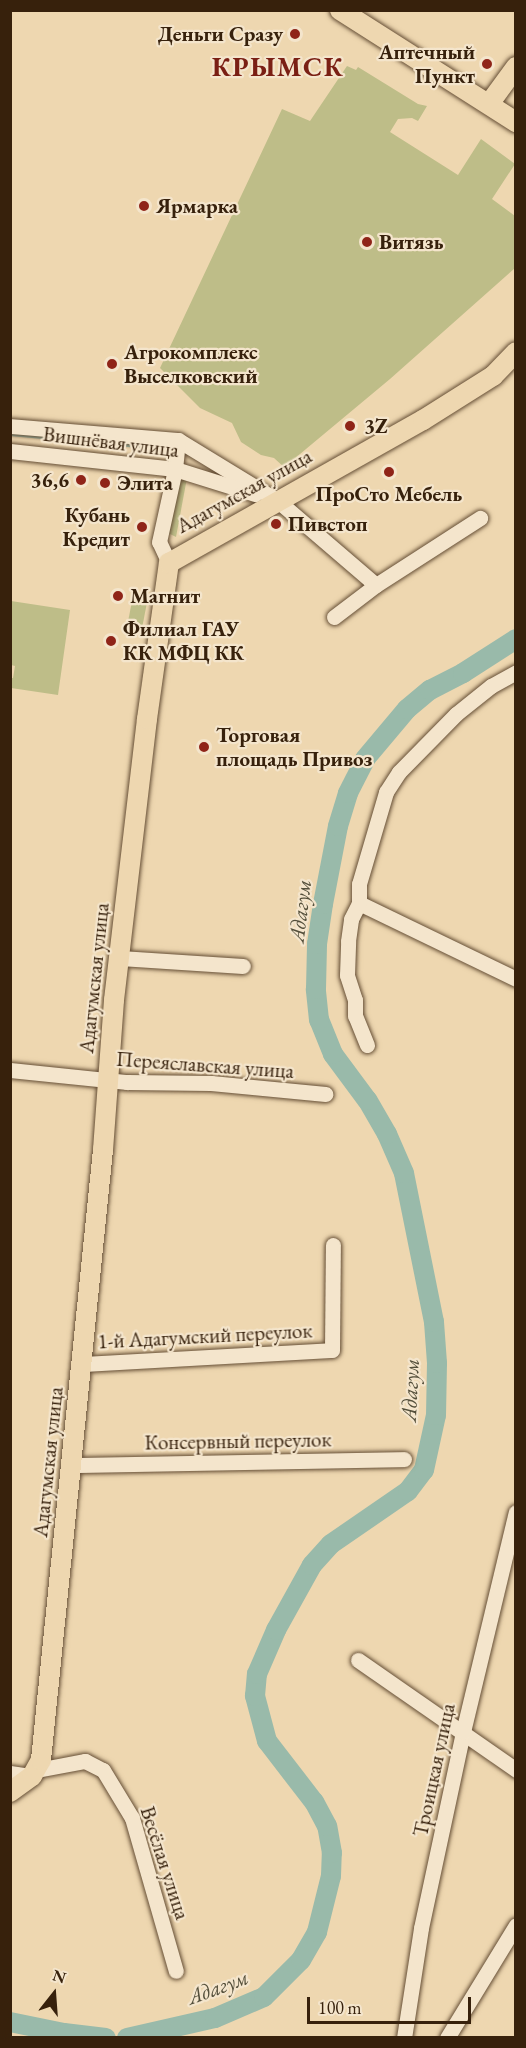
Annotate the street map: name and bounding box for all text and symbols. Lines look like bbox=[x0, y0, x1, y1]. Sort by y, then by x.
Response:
place label: Деньги Сразу bbox=[158, 21, 283, 47]
marker: Деньги Сразу bbox=[288, 27, 302, 41]
place label: Аптечный Пункт bbox=[378, 39, 475, 89]
district label: КРЫМСК bbox=[212, 51, 344, 83]
marker: Аптечный Пункт bbox=[480, 57, 494, 71]
place label: Ярмарка bbox=[156, 193, 238, 219]
marker: Ярмарка bbox=[137, 199, 151, 213]
place label: Витязь bbox=[379, 229, 443, 255]
marker: Витязь bbox=[360, 235, 374, 249]
place label: Агрокомплекс Выселковский bbox=[124, 339, 258, 389]
marker: Агрокомплекс Выселковский bbox=[105, 357, 119, 371]
place label: 3Z bbox=[364, 413, 388, 439]
marker: 3Z bbox=[341, 417, 359, 435]
street label: Вишнёвая улица bbox=[41, 421, 181, 463]
street label: Адагумская улица bbox=[172, 443, 316, 539]
marker: ПроСто Мебель bbox=[382, 465, 396, 479]
place label: 36,6 bbox=[30, 467, 69, 493]
place label: Элита bbox=[117, 470, 173, 496]
marker: 36,6 bbox=[74, 473, 88, 487]
marker: Элита bbox=[98, 476, 112, 490]
place label: ПроСто Мебель bbox=[316, 481, 462, 507]
place label: Кубань Кредит bbox=[63, 502, 130, 552]
place label: Пивстоп bbox=[288, 511, 368, 537]
marker: Пивстоп bbox=[269, 517, 283, 531]
marker: Кубань Кредит bbox=[135, 520, 149, 534]
place label: Магнит bbox=[130, 583, 200, 609]
marker: Магнит bbox=[111, 589, 125, 603]
place label: Филиал ГАУ КК МФЦ КК bbox=[123, 616, 244, 666]
marker: Филиал ГАУ КК МФЦ КК bbox=[104, 634, 118, 648]
place label: Торговая площадь Привоз bbox=[216, 722, 372, 772]
marker: Торговая площадь Привоз bbox=[197, 740, 211, 754]
water label: Адагум bbox=[283, 878, 317, 944]
street label: Адагумская улица bbox=[74, 902, 114, 1054]
street label: Переяславская улица bbox=[115, 1046, 295, 1084]
street label: 1-й Адагумский переулок bbox=[97, 1318, 313, 1354]
water label: Адагум bbox=[395, 1358, 425, 1422]
street label: Адагумская улица bbox=[28, 1386, 68, 1538]
street label: Консервный переулок bbox=[144, 1427, 332, 1455]
street label: Троицкая улица bbox=[408, 1701, 460, 1839]
street label: Весёлая улица bbox=[135, 1803, 195, 1923]
north arrow bbox=[24, 1964, 84, 2024]
text: N bbox=[50, 1964, 69, 1988]
water label: Адагум bbox=[184, 1964, 252, 2010]
scale bar bbox=[310, 1985, 474, 2023]
text: 100 m bbox=[318, 1996, 362, 2019]

